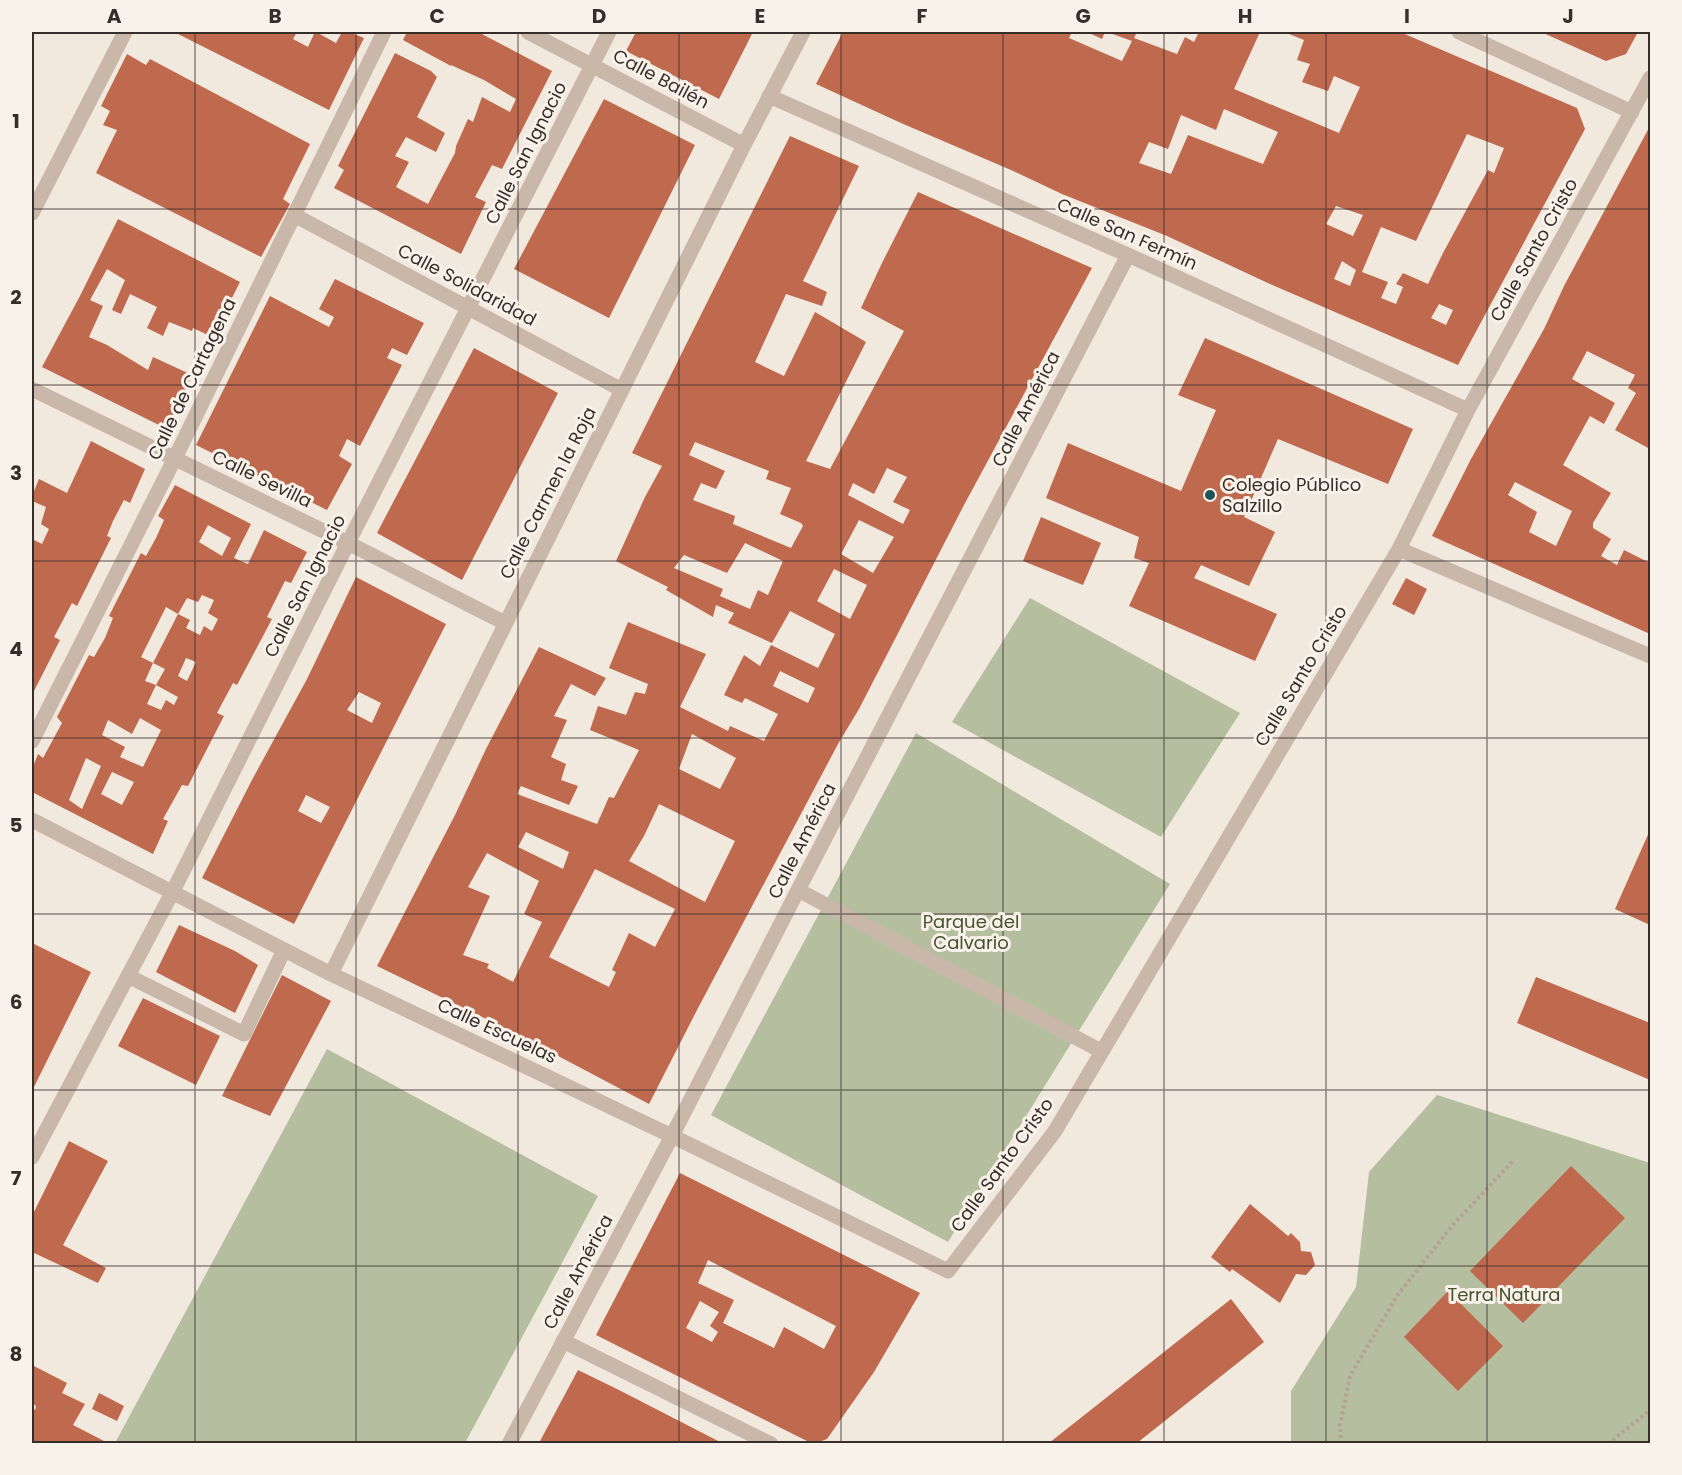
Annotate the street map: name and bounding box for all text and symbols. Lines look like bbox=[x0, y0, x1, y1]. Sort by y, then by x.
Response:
text: A bbox=[107, 2, 122, 30]
text: B bbox=[268, 2, 282, 30]
text: C bbox=[429, 2, 445, 30]
text: D bbox=[592, 2, 606, 30]
text: E bbox=[755, 2, 765, 30]
text: F bbox=[917, 2, 928, 30]
text: G bbox=[1075, 2, 1091, 30]
text: H bbox=[1238, 2, 1252, 30]
text: I bbox=[1404, 2, 1410, 30]
text: J bbox=[1562, 2, 1574, 30]
street label: Calle Bailén bbox=[609, 43, 714, 114]
street label: Calle San Ignacio bbox=[479, 77, 572, 228]
text: 1 bbox=[12, 107, 20, 135]
street label: Calle Santo Cristo bbox=[1484, 173, 1583, 326]
street label: Calle San Fermín bbox=[1053, 191, 1201, 276]
street label: Calle Solidaridad bbox=[393, 237, 541, 332]
text: 2 bbox=[10, 283, 22, 311]
street label: Calle de Cartagena bbox=[141, 294, 242, 464]
street label: Calle América bbox=[986, 347, 1066, 471]
street label: Calle Carmen la Roja bbox=[493, 402, 602, 583]
street label: Calle Sevilla bbox=[208, 444, 316, 513]
text: 3 bbox=[10, 459, 22, 487]
place label: Colegio Público Salzillo bbox=[1222, 472, 1361, 518]
marker: Colegio Público Salzillo bbox=[1203, 488, 1217, 502]
street label: Calle San Ignacio bbox=[258, 510, 351, 661]
street label: Calle Santo Cristo bbox=[1249, 601, 1353, 751]
text: 4 bbox=[9, 635, 23, 663]
street label: Calle América bbox=[762, 779, 842, 903]
text: 5 bbox=[10, 811, 23, 839]
park label: Parque del Calvario bbox=[923, 909, 1019, 955]
text: 6 bbox=[10, 988, 22, 1016]
street label: Calle Escuelas bbox=[433, 992, 561, 1069]
street label: Calle Santo Cristo bbox=[944, 1092, 1059, 1237]
text: 7 bbox=[11, 1164, 22, 1192]
street label: Calle América bbox=[537, 1210, 618, 1334]
park label: Terra Natura bbox=[1447, 1282, 1561, 1307]
text: 8 bbox=[10, 1340, 22, 1368]

